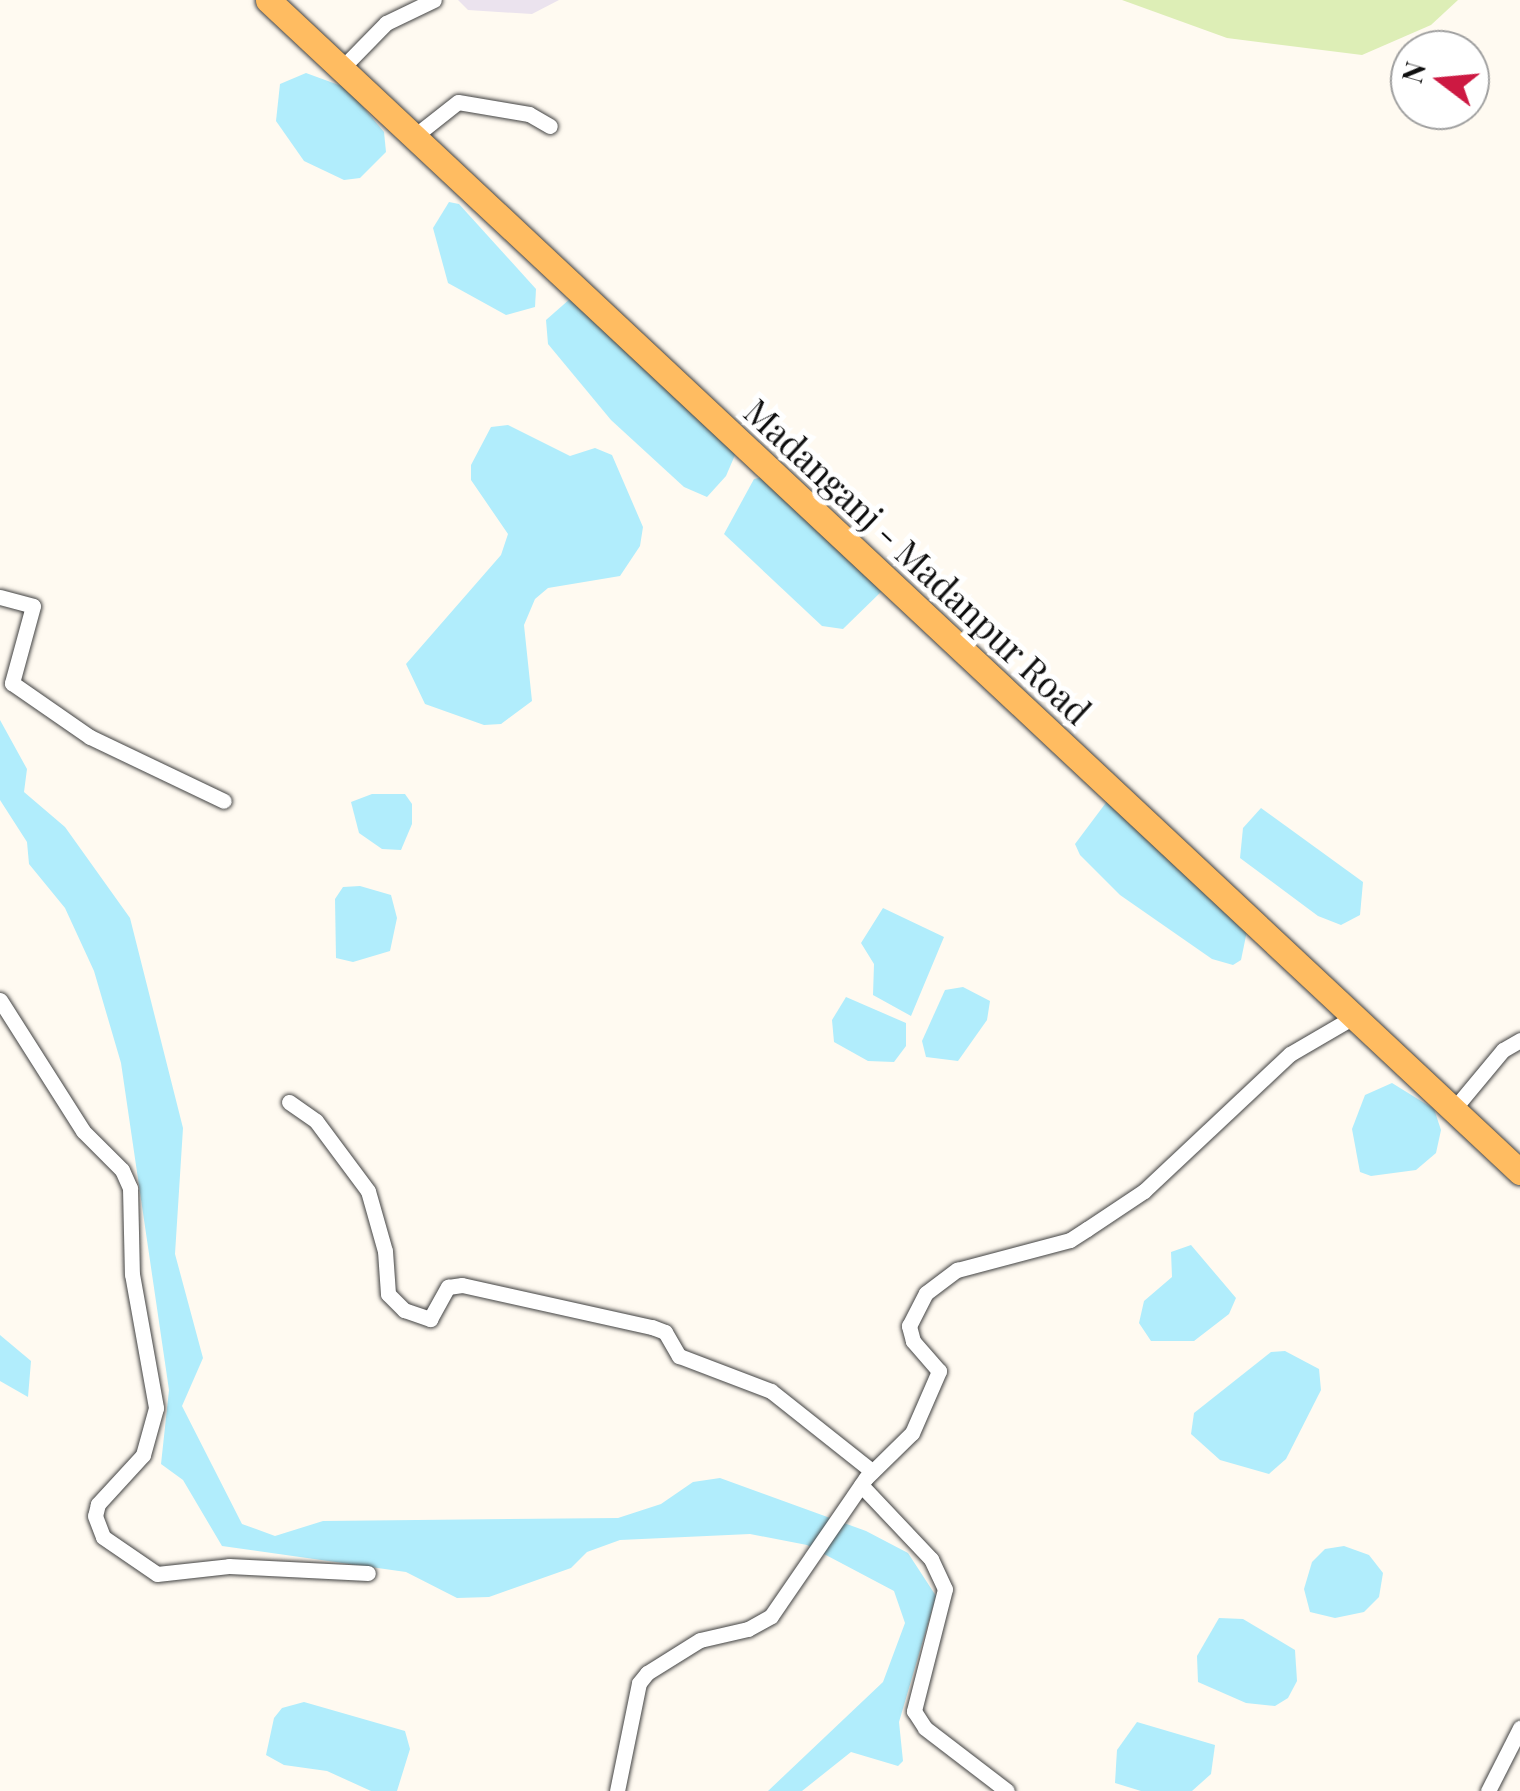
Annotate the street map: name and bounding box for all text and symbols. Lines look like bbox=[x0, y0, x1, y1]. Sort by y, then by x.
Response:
north arrow bbox=[1390, 30, 1490, 130]
text: N bbox=[1392, 57, 1433, 87]
street label: Madanganj - Madanpur Road bbox=[736, 390, 1100, 732]

